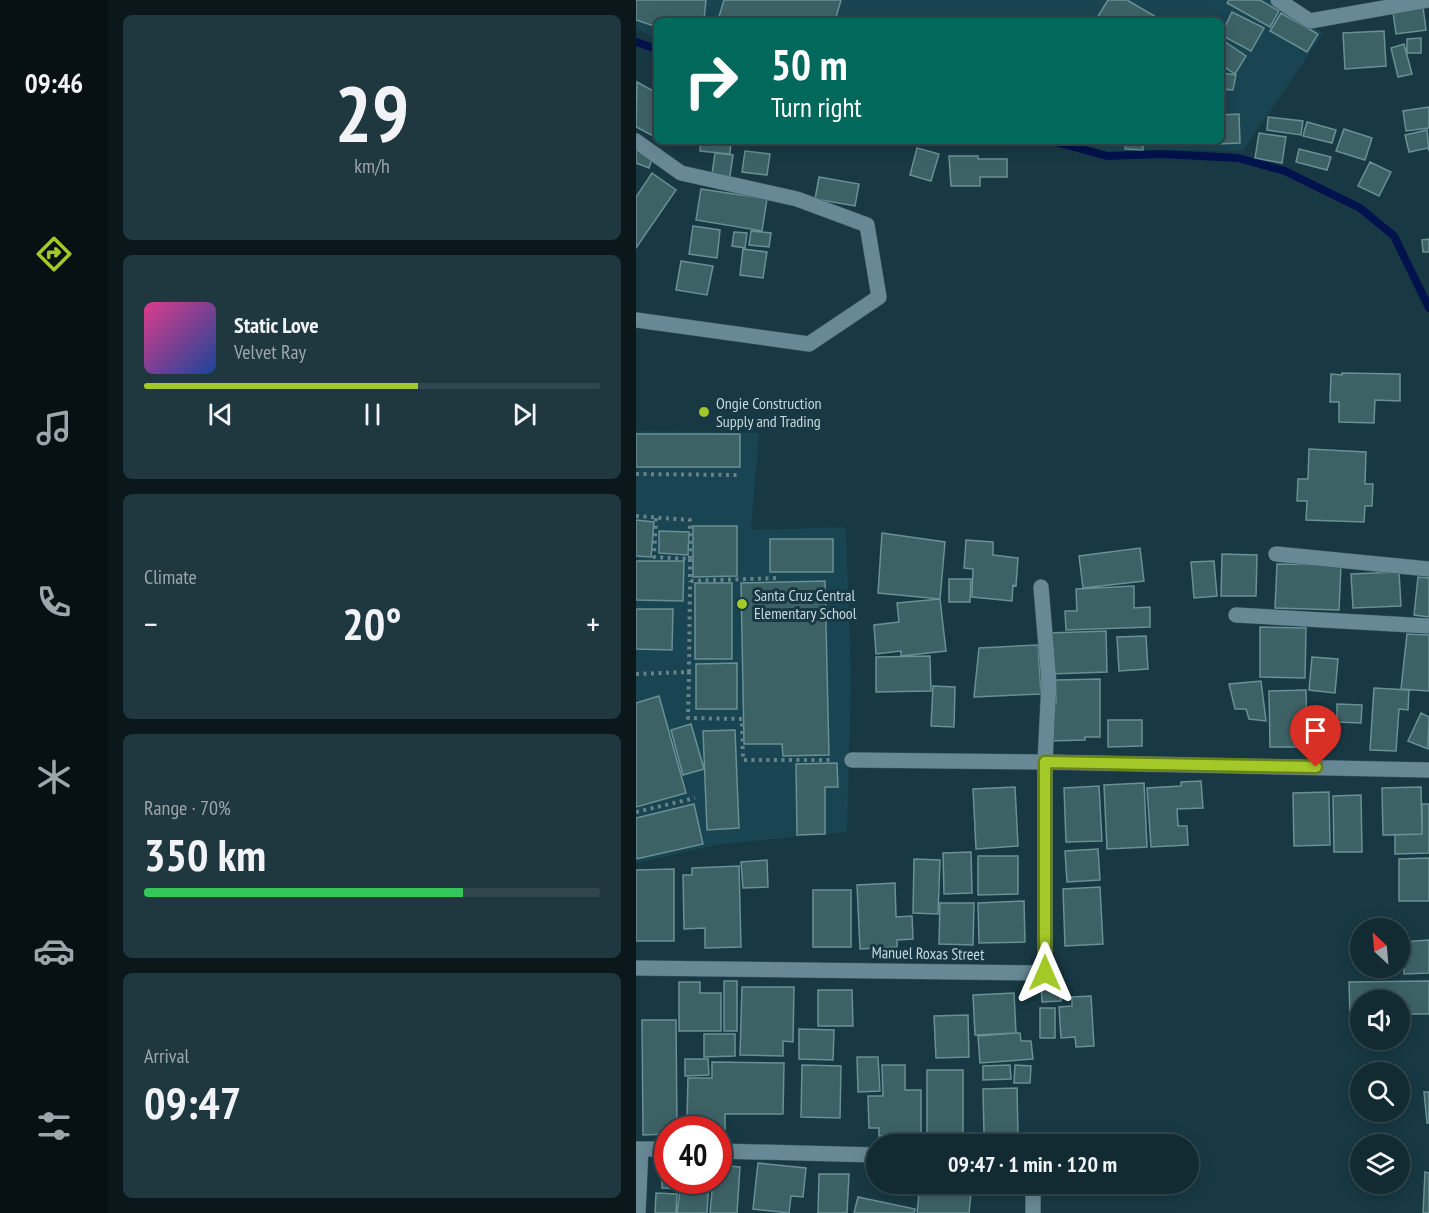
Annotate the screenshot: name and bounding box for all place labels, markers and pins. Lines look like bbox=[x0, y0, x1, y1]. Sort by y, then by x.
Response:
place label: Ongie Construction Supply and Trading bbox=[716, 393, 822, 431]
marker: Ongie Construction Supply and Trading bbox=[697, 405, 711, 419]
place label: Santa Cruz Central Elementary School bbox=[754, 585, 857, 623]
marker: Santa Cruz Central Elementary School bbox=[735, 597, 749, 611]
pin bbox=[1290, 705, 1341, 767]

